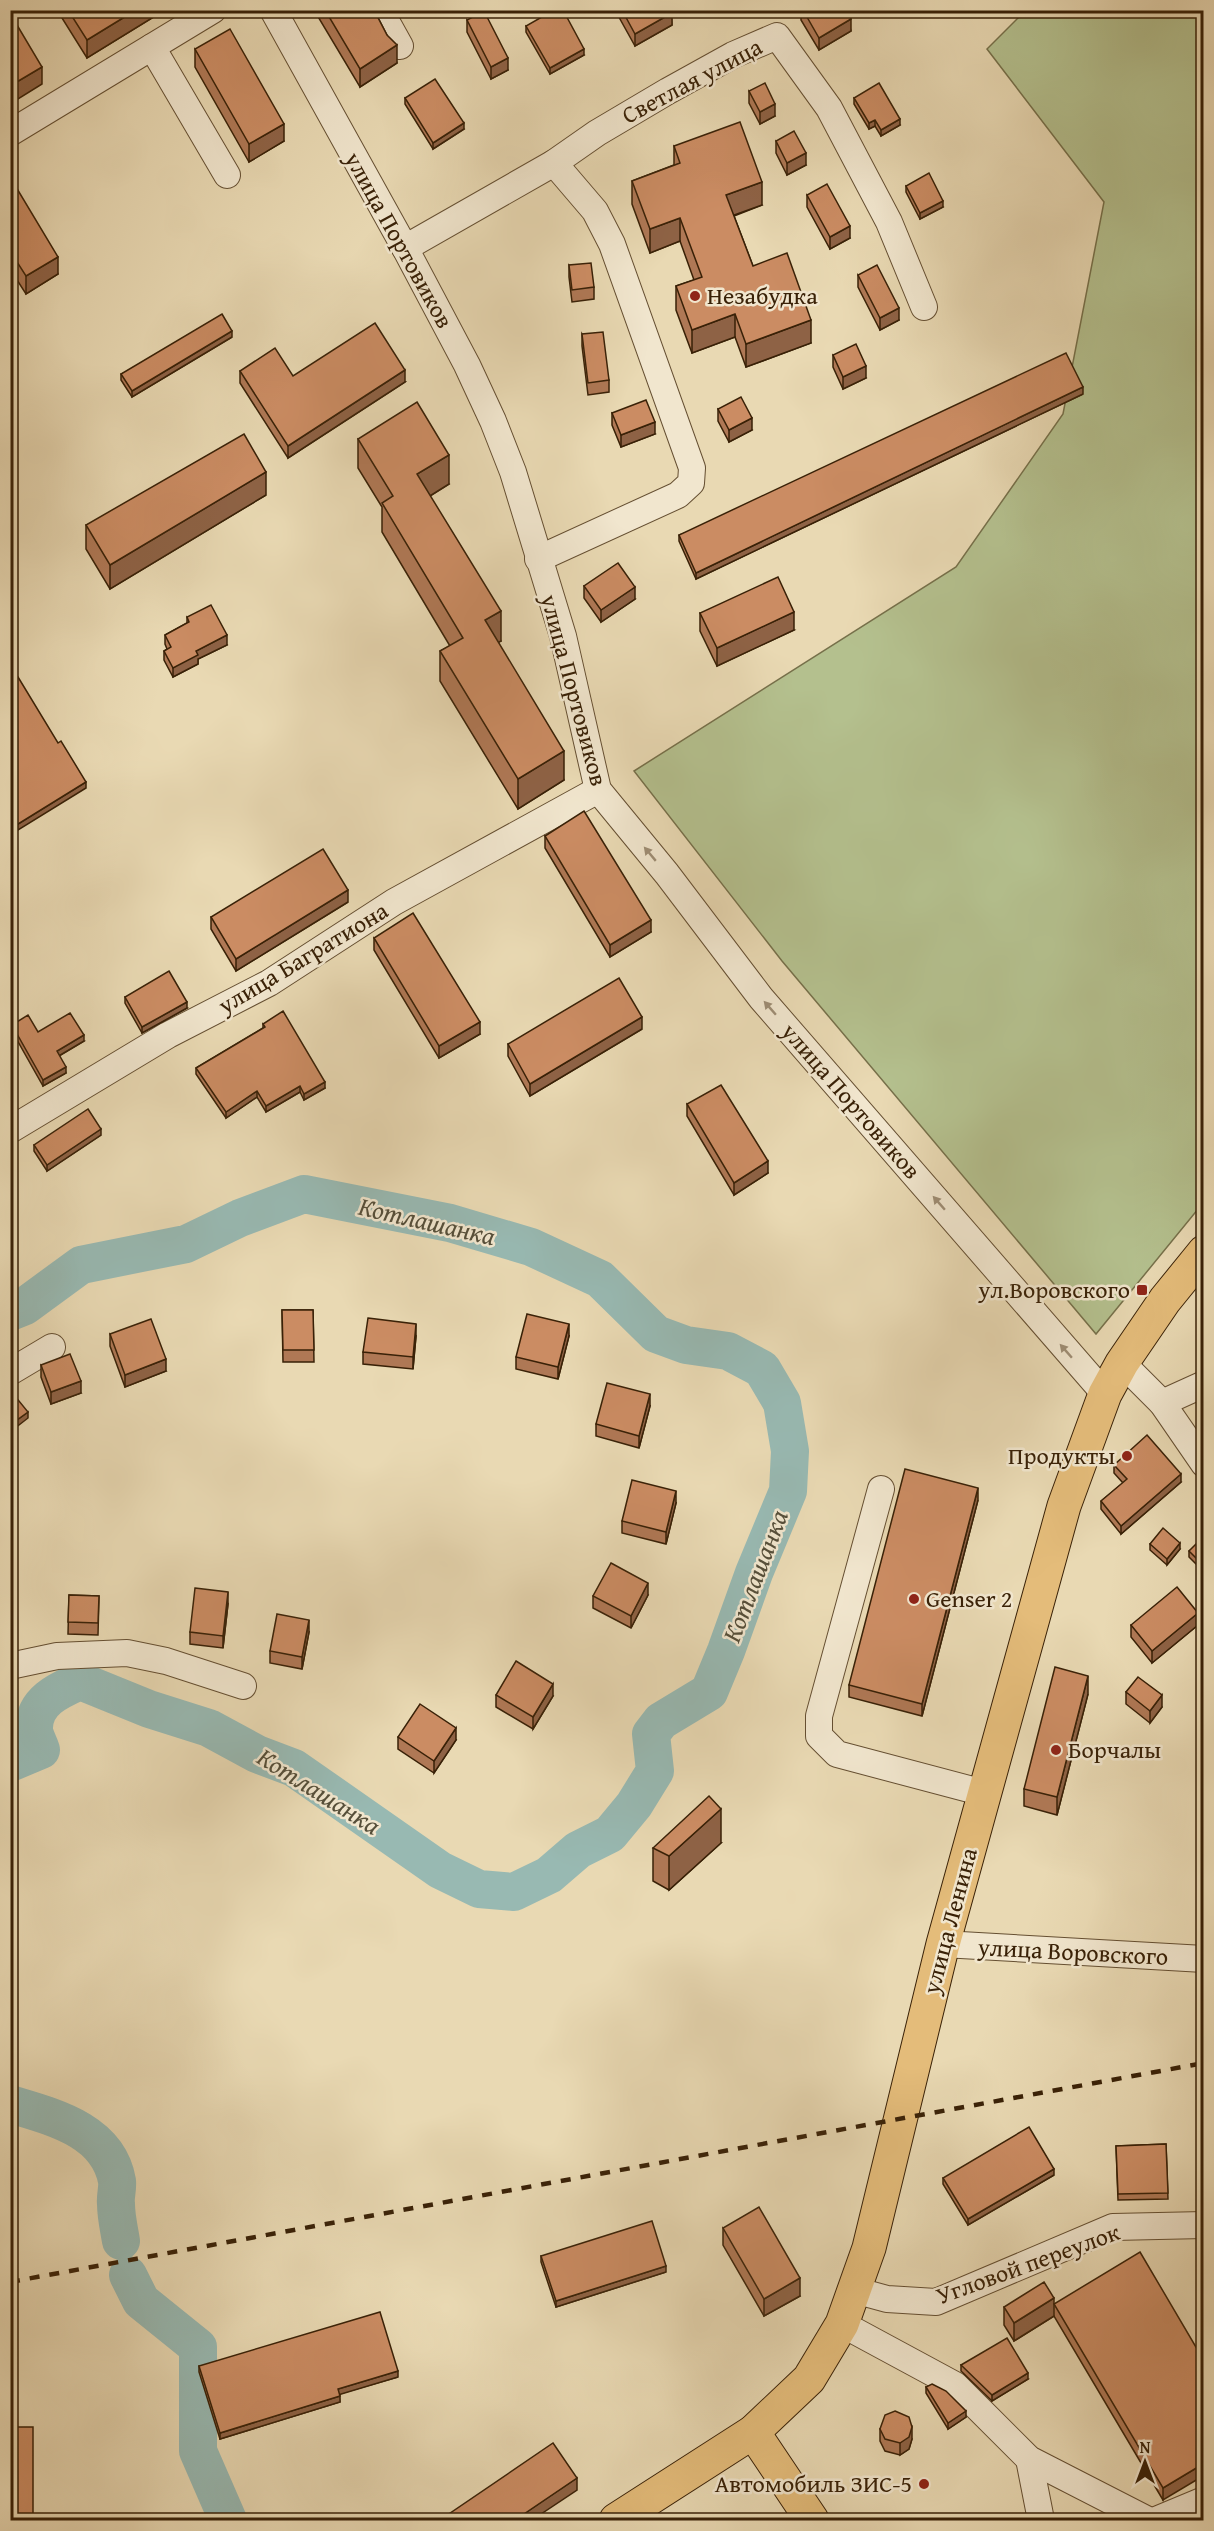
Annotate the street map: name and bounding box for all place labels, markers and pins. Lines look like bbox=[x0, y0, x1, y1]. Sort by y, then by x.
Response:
place label: Незабудка bbox=[707, 278, 818, 313]
marker: Незабудка bbox=[688, 289, 702, 303]
place label: ул.Воровского bbox=[977, 1272, 1130, 1307]
marker: ул.Воровского bbox=[1135, 1283, 1149, 1297]
place label: Продукты bbox=[1008, 1438, 1115, 1473]
marker: Продукты bbox=[1120, 1449, 1134, 1463]
place label: Genser 2 bbox=[926, 1581, 1012, 1616]
marker: Genser 2 bbox=[907, 1592, 921, 1606]
place label: Борчалы bbox=[1068, 1732, 1161, 1767]
marker: Борчалы bbox=[1049, 1743, 1063, 1757]
place label: Автомобиль ЗИС-5 bbox=[715, 2466, 912, 2501]
marker: Автомобиль ЗИС-5 bbox=[917, 2477, 931, 2491]

